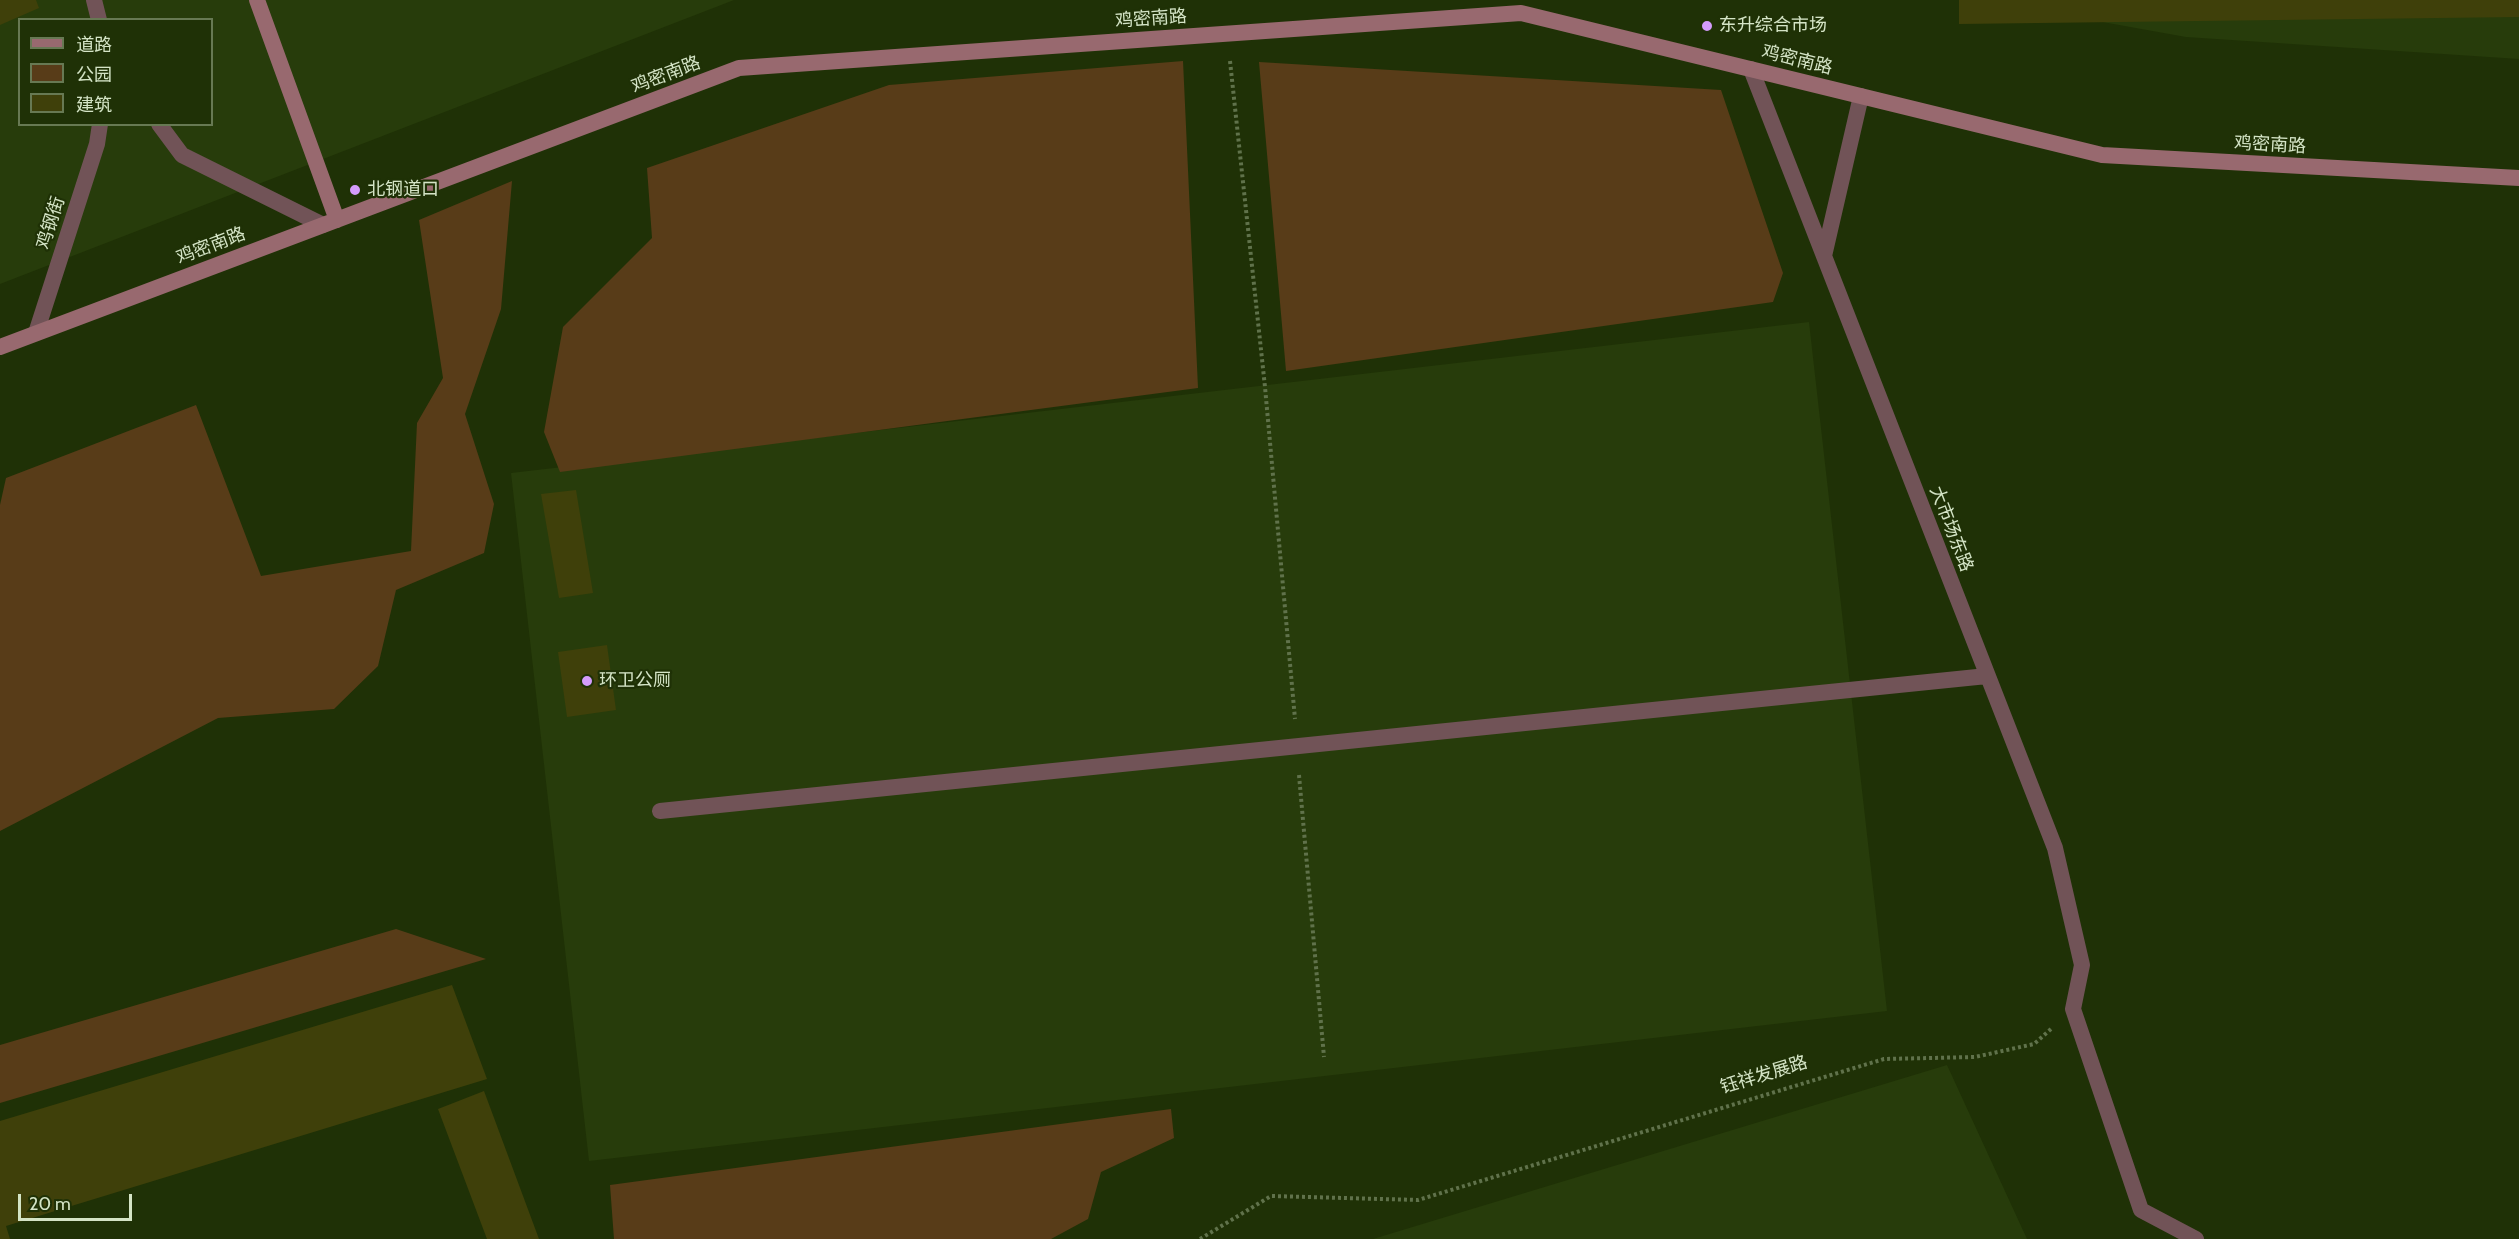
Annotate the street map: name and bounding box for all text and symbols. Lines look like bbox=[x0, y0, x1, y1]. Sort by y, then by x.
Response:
street label: 鸡密南路 bbox=[1114, 6, 1188, 32]
place label: 东升综合市场 bbox=[1719, 15, 1827, 37]
legend bbox=[18, 18, 213, 126]
marker: 东升综合市场 bbox=[1700, 19, 1714, 33]
text: 道路 bbox=[76, 34, 112, 56]
street label: 鸡密南路 bbox=[1759, 41, 1835, 79]
street label: 鸡密南路 bbox=[629, 52, 703, 98]
text: 公园 bbox=[76, 64, 112, 86]
text: 建筑 bbox=[76, 94, 112, 116]
street label: 鸡密南路 bbox=[2233, 132, 2307, 158]
place label: 北钢道口 bbox=[367, 179, 439, 201]
marker: 北钢道口 bbox=[348, 183, 362, 197]
street label: 鸡钢街 bbox=[32, 194, 70, 252]
street label: 鸡密南路 bbox=[174, 223, 248, 269]
street label: 大市场东路 bbox=[1925, 483, 1977, 575]
place label: 环卫公厕 bbox=[599, 670, 671, 692]
marker: 环卫公厕 bbox=[580, 674, 594, 688]
street label: 钰祥发展路 bbox=[1718, 1052, 1810, 1098]
scale bar bbox=[21, 1182, 135, 1220]
text: 20 m bbox=[29, 1193, 71, 1215]

